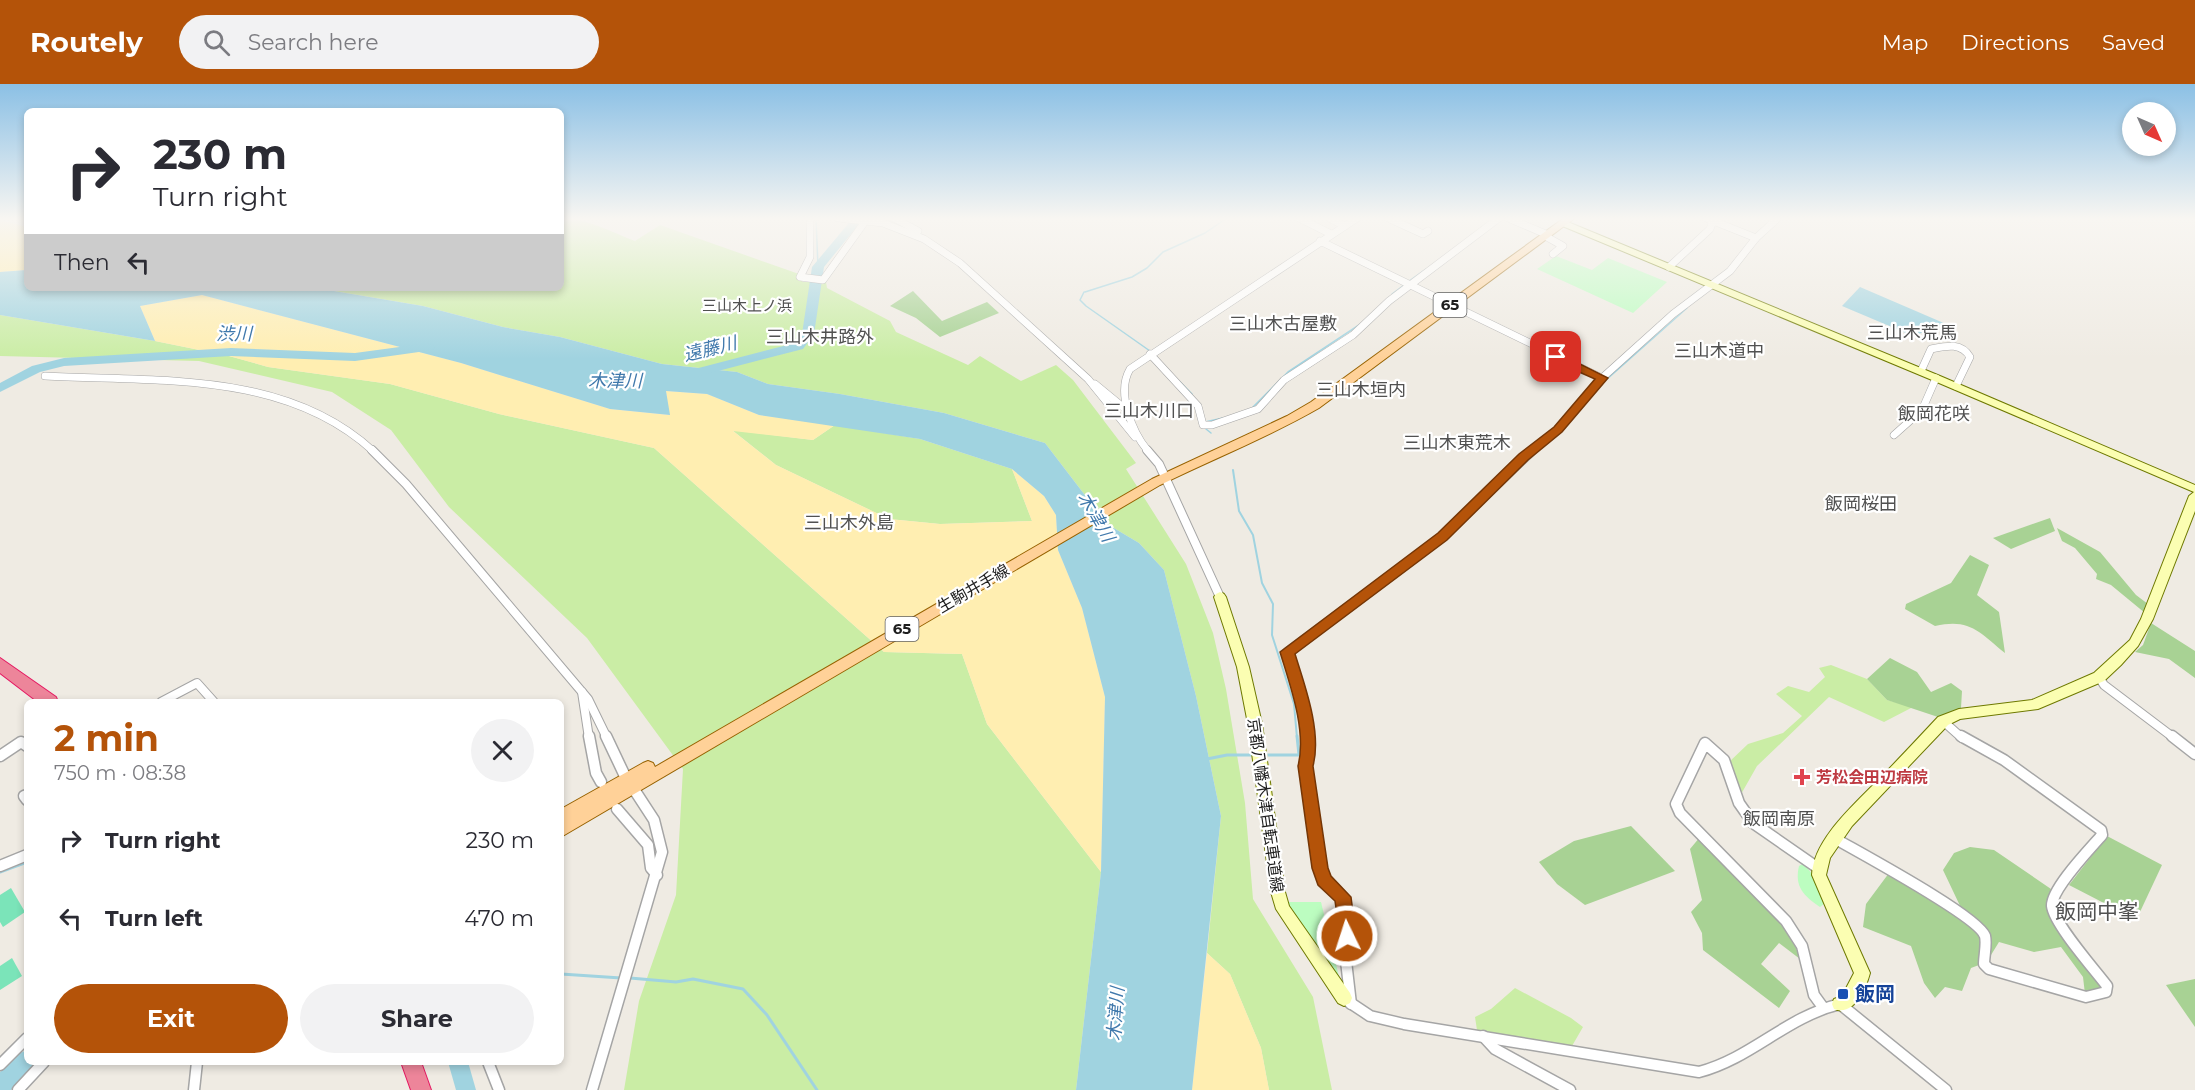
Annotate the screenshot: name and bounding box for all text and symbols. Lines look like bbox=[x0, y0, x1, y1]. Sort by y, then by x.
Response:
search box bbox=[179, 15, 599, 69]
text: Routely bbox=[30, 25, 143, 59]
icon: search bbox=[200, 26, 233, 59]
text: Search here bbox=[248, 29, 379, 56]
text: Map bbox=[1882, 30, 1928, 55]
text: Directions bbox=[1961, 30, 2069, 55]
text: Saved bbox=[2102, 30, 2165, 55]
north arrow bbox=[2122, 102, 2176, 156]
map controls bbox=[2122, 102, 2176, 156]
text: 230 m bbox=[153, 128, 287, 180]
icon: right bbox=[54, 132, 132, 210]
text: Turn right bbox=[153, 180, 288, 213]
icon: left bbox=[122, 246, 155, 279]
text: Then bbox=[54, 249, 110, 276]
road number: 65 bbox=[1434, 293, 1466, 317]
district label: 三山木上ノ浜 bbox=[702, 296, 792, 315]
district label: 三山木古屋敷 bbox=[1229, 313, 1337, 335]
district label: 三山木荒馬 bbox=[1867, 322, 1957, 344]
water label: 渋川 bbox=[216, 323, 254, 345]
district label: 三山木井路外 bbox=[766, 326, 874, 348]
water label: 遠藤川 bbox=[681, 331, 741, 366]
pin bbox=[1530, 331, 1581, 382]
icon: arrive bbox=[1539, 340, 1572, 373]
district label: 三山木道中 bbox=[1674, 340, 1764, 362]
water label: 木津川 bbox=[588, 370, 644, 392]
district label: 三山木垣内 bbox=[1316, 379, 1406, 401]
district label: 三山木川口 bbox=[1104, 400, 1194, 422]
district label: 飯岡花咲 bbox=[1898, 403, 1970, 425]
district label: 三山木東荒木 bbox=[1403, 432, 1511, 454]
water label: 木津川 bbox=[1073, 488, 1120, 548]
district label: 飯岡桜田 bbox=[1825, 493, 1897, 515]
district label: 三山木外島 bbox=[804, 512, 894, 534]
street label: 生駒井手線 bbox=[934, 560, 1013, 617]
road number: 65 bbox=[886, 617, 918, 641]
text: 2 min bbox=[54, 716, 159, 760]
street label: 京都八幡木津自転車道線 bbox=[1244, 717, 1287, 894]
button: close bbox=[471, 719, 534, 782]
text: 750 m · 08:38 bbox=[54, 761, 186, 785]
marker: 芳松会田辺病院 bbox=[1793, 768, 1811, 786]
place label: 芳松会田辺病院 bbox=[1816, 768, 1928, 787]
district label: 飯岡南原 bbox=[1743, 808, 1815, 830]
icon: right bbox=[54, 824, 87, 857]
text: Turn right bbox=[105, 827, 220, 854]
text: 230 m bbox=[465, 827, 534, 854]
district label: 飯岡中峯 bbox=[2055, 899, 2139, 924]
icon: left bbox=[54, 902, 87, 935]
position arrow bbox=[1315, 904, 1379, 968]
text: Turn left bbox=[105, 905, 203, 932]
text: 470 m bbox=[464, 905, 534, 932]
place label: 飯岡 bbox=[1855, 982, 1895, 1006]
button: Exit bbox=[54, 984, 288, 1053]
button: Share bbox=[300, 984, 534, 1053]
water label: 木津川 bbox=[1103, 984, 1129, 1042]
marker: 飯岡 bbox=[1836, 987, 1850, 1001]

